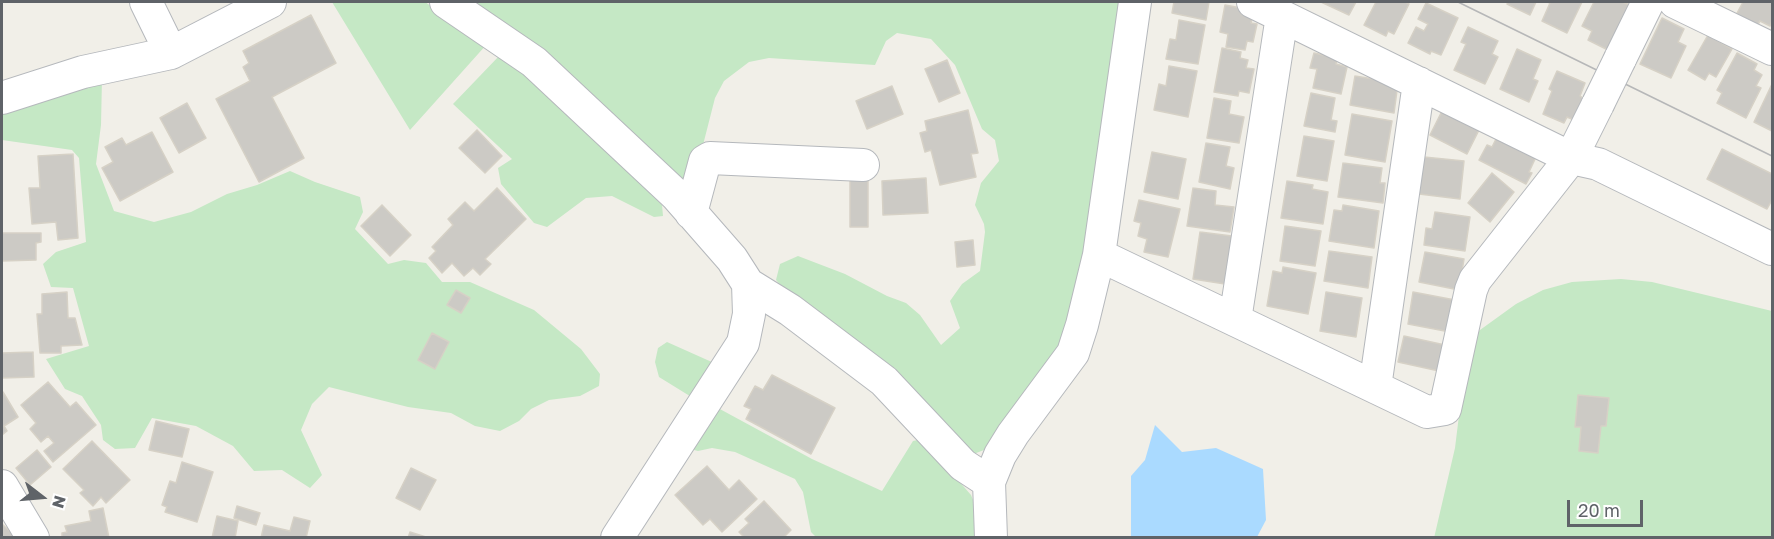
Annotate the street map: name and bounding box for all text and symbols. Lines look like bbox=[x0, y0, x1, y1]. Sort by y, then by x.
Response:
north arrow bbox=[12, 467, 72, 527]
scale bar bbox=[1570, 488, 1646, 526]
text: N bbox=[48, 493, 71, 511]
text: 20 m bbox=[1578, 499, 1620, 521]

